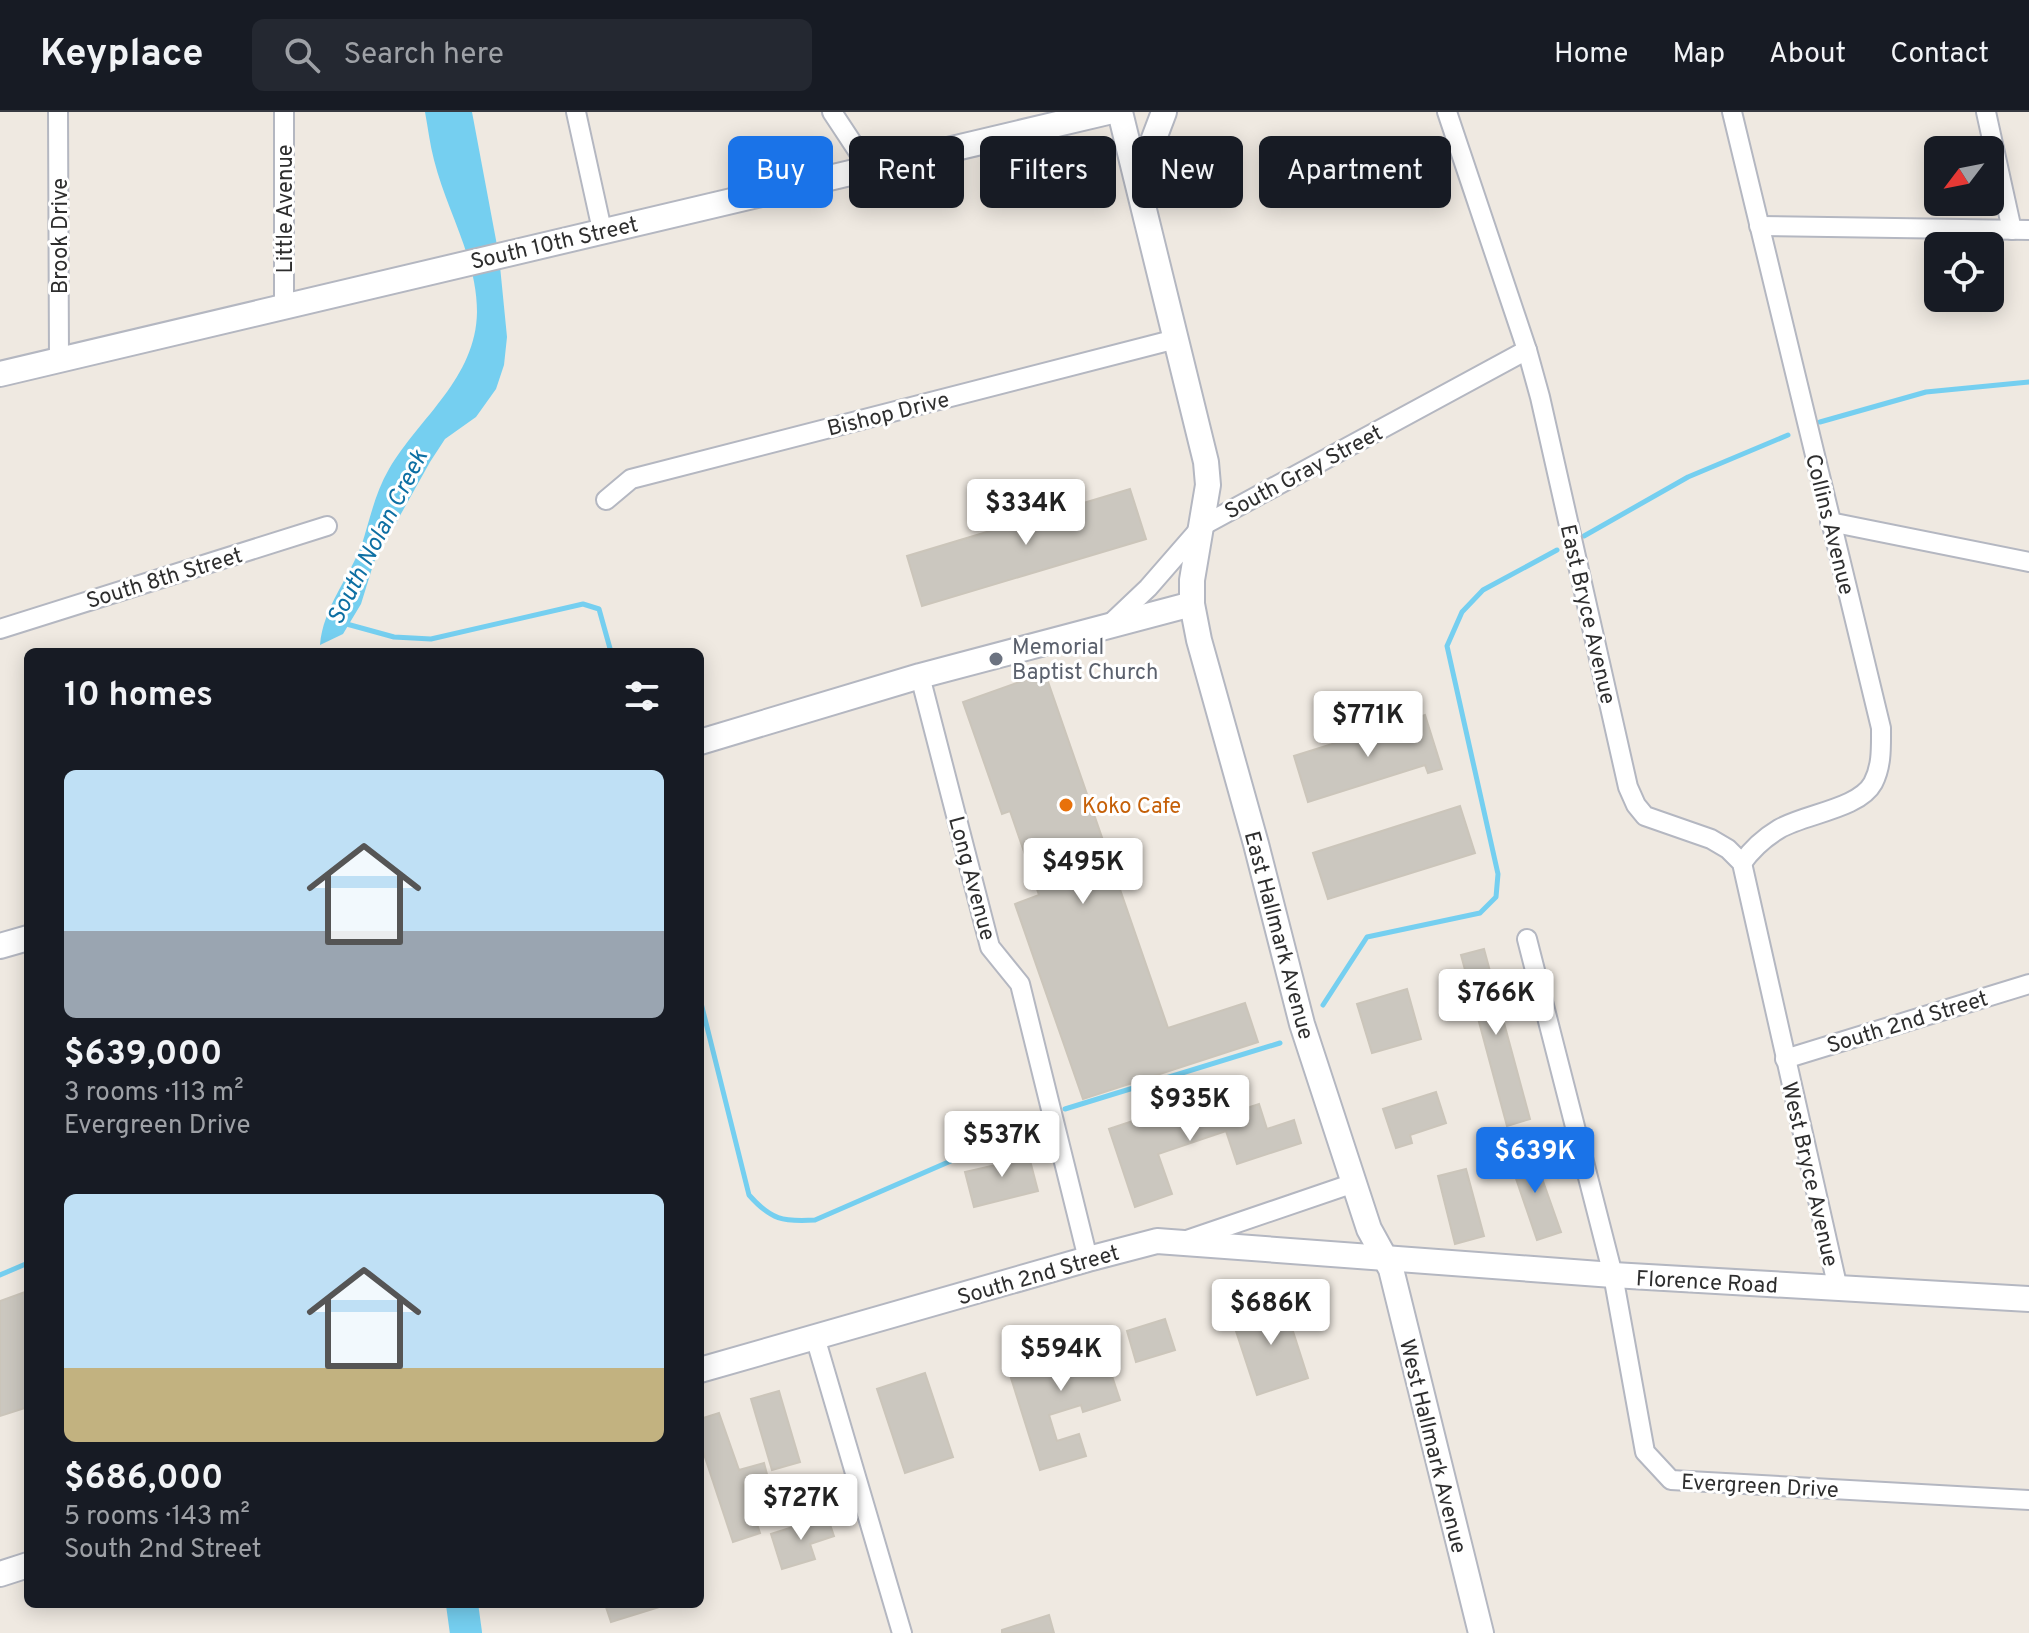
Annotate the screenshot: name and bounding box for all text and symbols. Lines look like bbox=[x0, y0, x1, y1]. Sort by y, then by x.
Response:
search box bbox=[252, 19, 812, 91]
text: Keyplace bbox=[40, 31, 204, 80]
icon: search bbox=[280, 33, 324, 77]
text: Search here bbox=[344, 37, 504, 74]
text: Home bbox=[1554, 37, 1628, 73]
text: Map bbox=[1672, 37, 1725, 73]
text: About bbox=[1769, 37, 1846, 73]
text: Contact bbox=[1890, 37, 1989, 73]
chip: Buy bbox=[728, 136, 833, 208]
chip: Rent bbox=[849, 136, 964, 208]
chip: Filters bbox=[980, 136, 1116, 208]
chip: New bbox=[1132, 136, 1243, 208]
chip: Apartment bbox=[1259, 136, 1451, 208]
north arrow bbox=[1924, 136, 2004, 216]
map controls bbox=[1924, 136, 2004, 312]
street label: Little Avenue bbox=[273, 144, 300, 274]
street label: Brook Drive bbox=[48, 178, 75, 294]
street label: South 10th Street bbox=[468, 212, 641, 277]
button: locate bbox=[1924, 232, 2004, 312]
street label: Bishop Drive bbox=[825, 387, 952, 444]
street label: South Gray Street bbox=[1221, 420, 1388, 526]
water label: South Nolan Creek bbox=[322, 445, 436, 630]
street label: Collins Avenue bbox=[1798, 451, 1859, 598]
pin: $334K bbox=[970, 479, 1082, 547]
text: $334K bbox=[985, 488, 1067, 521]
street label: East Bryce Avenue bbox=[1553, 522, 1620, 707]
street label: South 8th Street bbox=[83, 543, 246, 616]
place label: Memorial Baptist Church bbox=[1012, 635, 1158, 687]
marker: Memorial Baptist Church bbox=[987, 650, 1005, 668]
icon: filters bbox=[620, 674, 664, 718]
text: 10 homes bbox=[64, 675, 213, 718]
pin: $771K bbox=[1312, 691, 1424, 759]
text: $771K bbox=[1332, 700, 1404, 733]
place label: Koko Cafe bbox=[1082, 794, 1181, 821]
marker: Koko Cafe bbox=[1057, 796, 1075, 814]
street label: Long Avenue bbox=[941, 814, 1000, 944]
icon: home bbox=[292, 822, 436, 966]
street label: East Hallmark Avenue bbox=[1237, 828, 1318, 1043]
pin: $495K bbox=[1027, 838, 1139, 906]
text: $495K bbox=[1042, 847, 1124, 880]
pin: $766K bbox=[1440, 969, 1552, 1037]
text: $766K bbox=[1457, 978, 1535, 1011]
street label: South 2nd Street bbox=[1824, 986, 1992, 1061]
text: $639,000 bbox=[64, 1034, 222, 1077]
pin: $935K bbox=[1134, 1075, 1246, 1143]
text: 3 rooms · 113 m² bbox=[64, 1077, 244, 1110]
street label: West Bryce Avenue bbox=[1774, 1080, 1843, 1270]
text: $935K bbox=[1149, 1084, 1231, 1117]
text: Evergreen Drive bbox=[64, 1110, 250, 1143]
pin: $537K bbox=[946, 1111, 1058, 1179]
text: $537K bbox=[962, 1120, 1042, 1153]
pin: $639K bbox=[1479, 1127, 1591, 1195]
text: $639K bbox=[1494, 1136, 1576, 1169]
street label: South 2nd Street bbox=[955, 1240, 1123, 1312]
icon: home bbox=[292, 1246, 436, 1390]
street label: Florence Road bbox=[1635, 1266, 1779, 1301]
pin: $686K bbox=[1215, 1279, 1327, 1347]
text: $686K bbox=[1230, 1288, 1312, 1321]
pin: $594K bbox=[1005, 1325, 1117, 1393]
text: $594K bbox=[1020, 1334, 1102, 1367]
street label: West Hallmark Avenue bbox=[1392, 1337, 1471, 1556]
text: $686,000 bbox=[64, 1458, 223, 1501]
street label: Evergreen Drive bbox=[1680, 1470, 1839, 1505]
pin: $727K bbox=[745, 1474, 857, 1542]
text: $727K bbox=[762, 1483, 840, 1516]
text: 5 rooms · 143 m² bbox=[64, 1501, 250, 1534]
text: South 2nd Street bbox=[64, 1534, 262, 1567]

